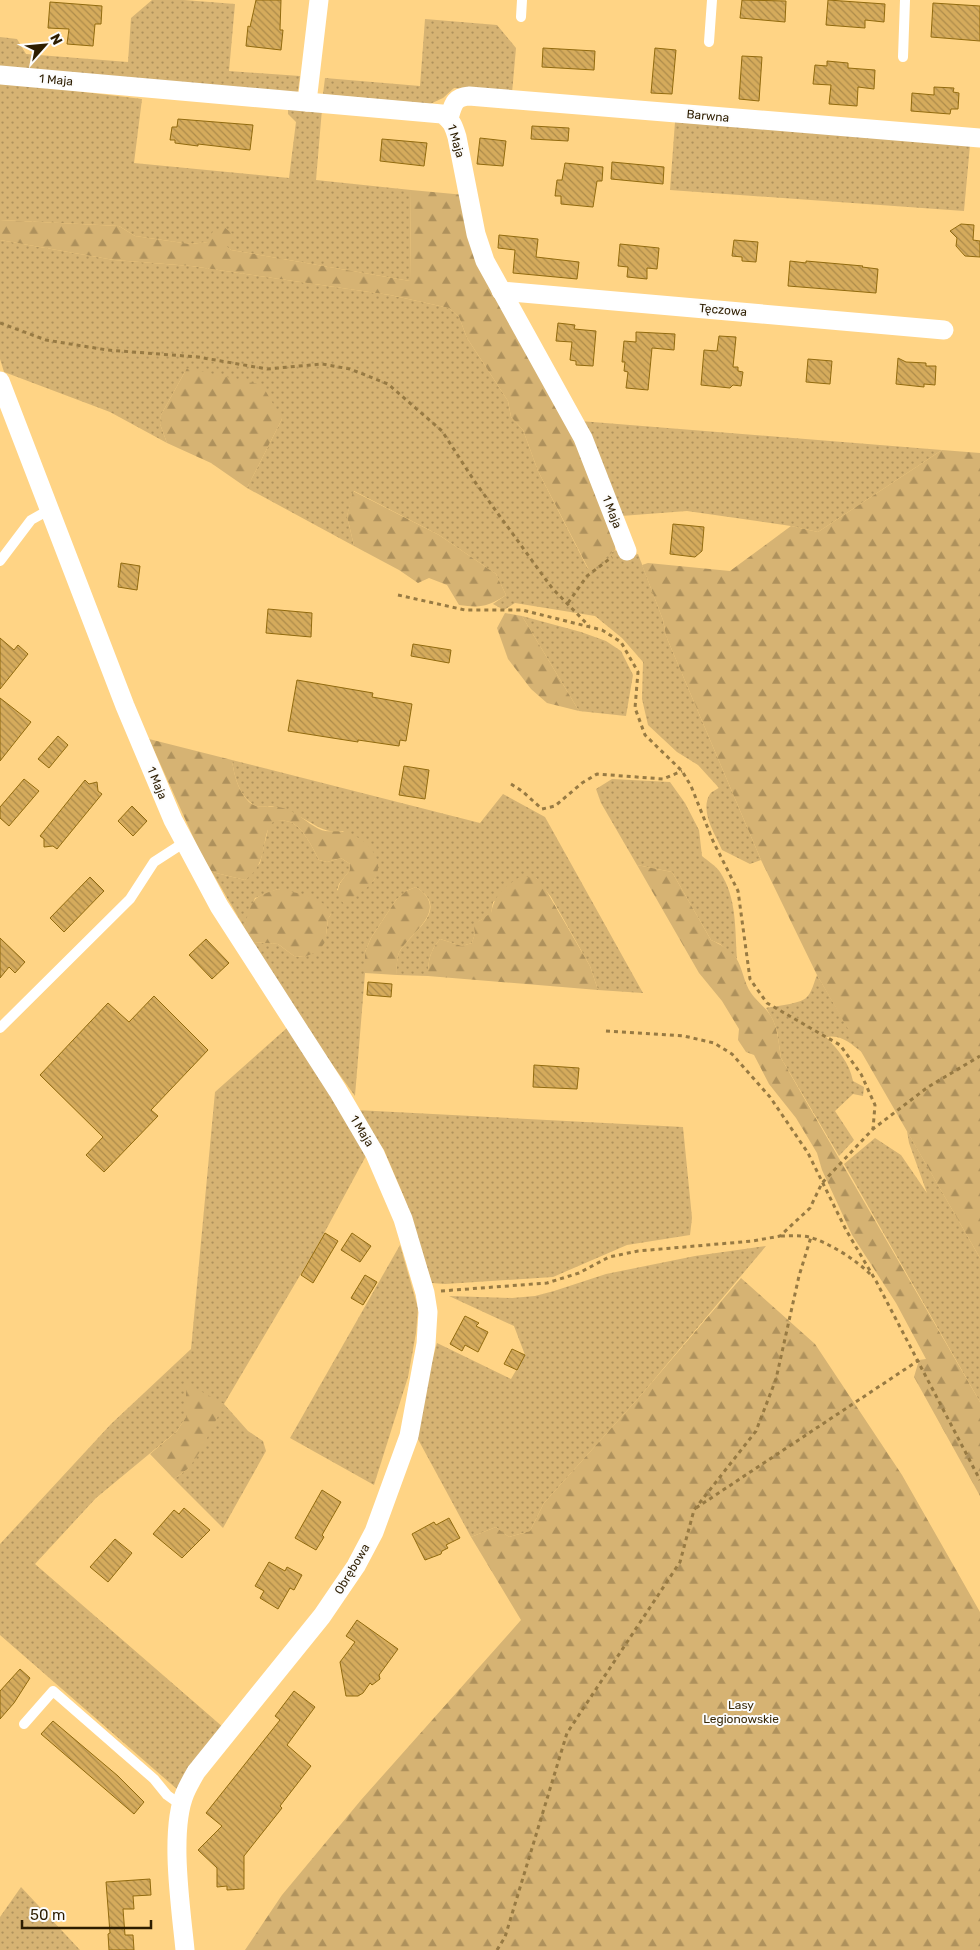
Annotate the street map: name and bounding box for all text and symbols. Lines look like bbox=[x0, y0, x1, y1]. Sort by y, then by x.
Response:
north arrow bbox=[20, 20, 70, 70]
text: N bbox=[46, 31, 66, 48]
street label: 1 Maja bbox=[38, 72, 74, 88]
street label: Barwna bbox=[686, 107, 730, 125]
street label: 1 Maja bbox=[445, 123, 467, 159]
street label: Tęczowa bbox=[698, 301, 748, 319]
street label: 1 Maja bbox=[599, 494, 625, 530]
street label: 1 Maja bbox=[144, 765, 170, 801]
street label: 1 Maja bbox=[347, 1113, 377, 1149]
street label: Obrębowa bbox=[331, 1541, 373, 1597]
park label: Lasy Legionowskie bbox=[703, 1698, 779, 1726]
scale bar bbox=[22, 1898, 151, 1930]
text: 50 m bbox=[30, 1906, 65, 1924]

